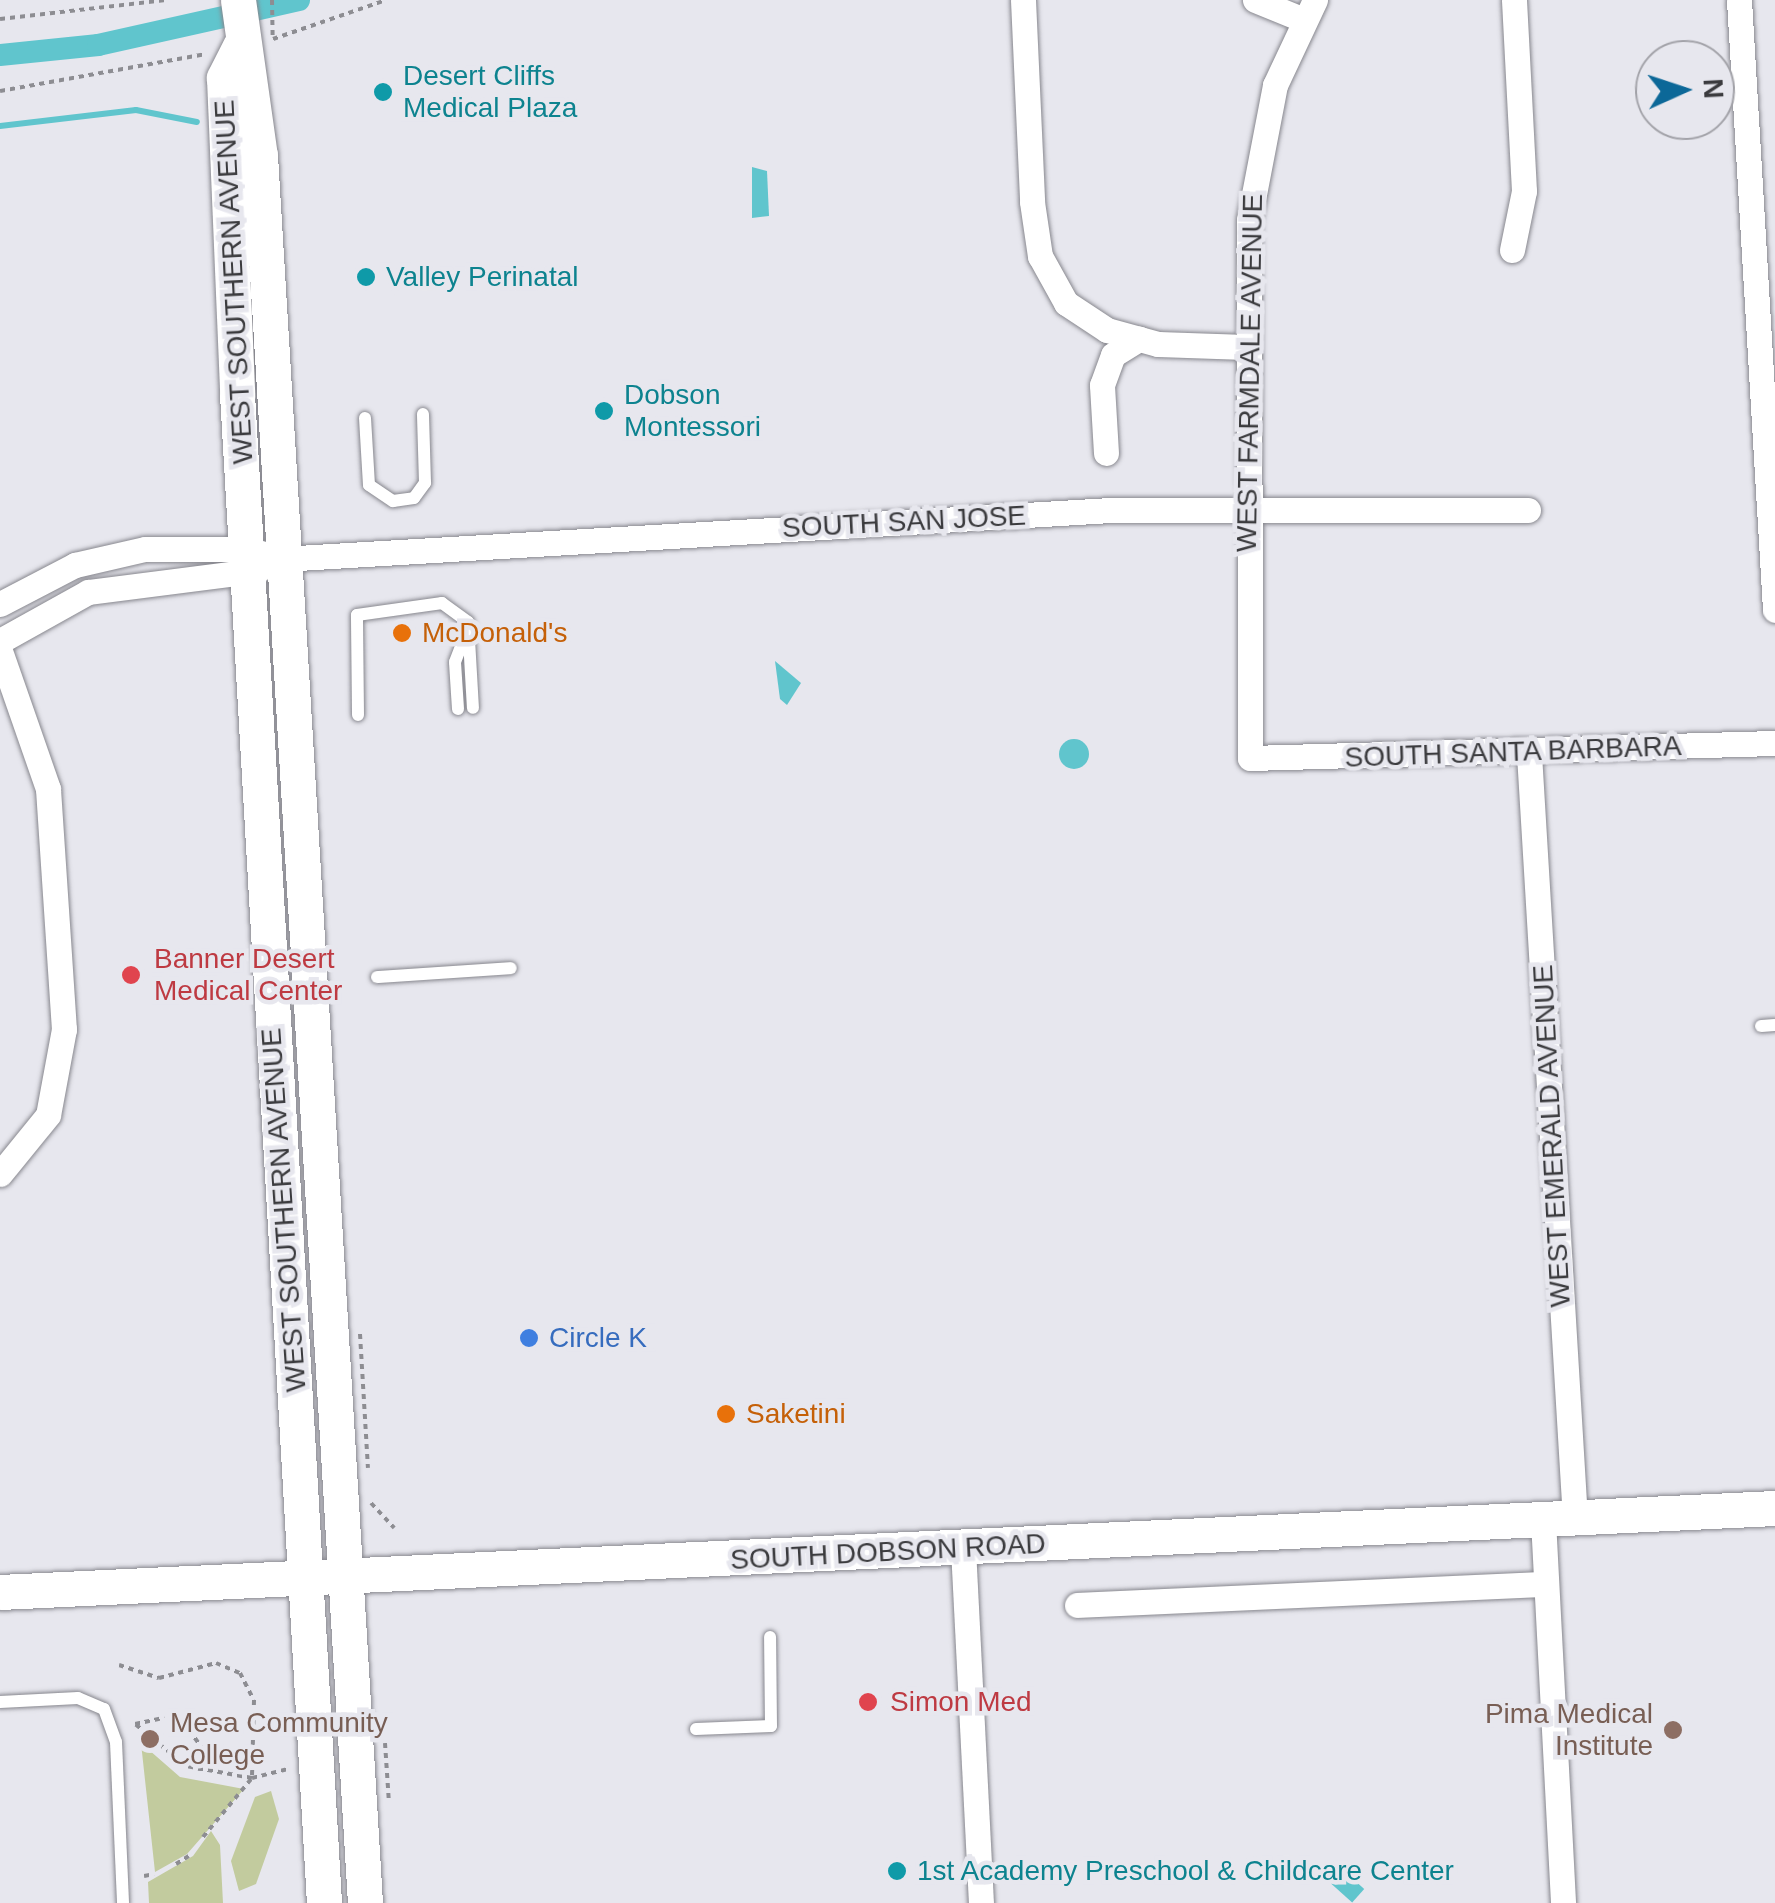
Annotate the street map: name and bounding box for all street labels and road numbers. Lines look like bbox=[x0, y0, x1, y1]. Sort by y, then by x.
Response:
street label: WEST SOUTHERN AVENUE bbox=[208, 98, 260, 466]
street label: WEST FARMDALE AVENUE bbox=[1230, 193, 1270, 553]
street label: SOUTH SAN JOSE bbox=[781, 499, 1027, 545]
street label: SOUTH SANTA BARBARA bbox=[1343, 729, 1683, 775]
street label: WEST EMERALD AVENUE bbox=[1526, 963, 1578, 1309]
street label: WEST SOUTHERN AVENUE bbox=[254, 1026, 314, 1394]
street label: SOUTH DOBSON ROAD bbox=[729, 1527, 1047, 1577]

